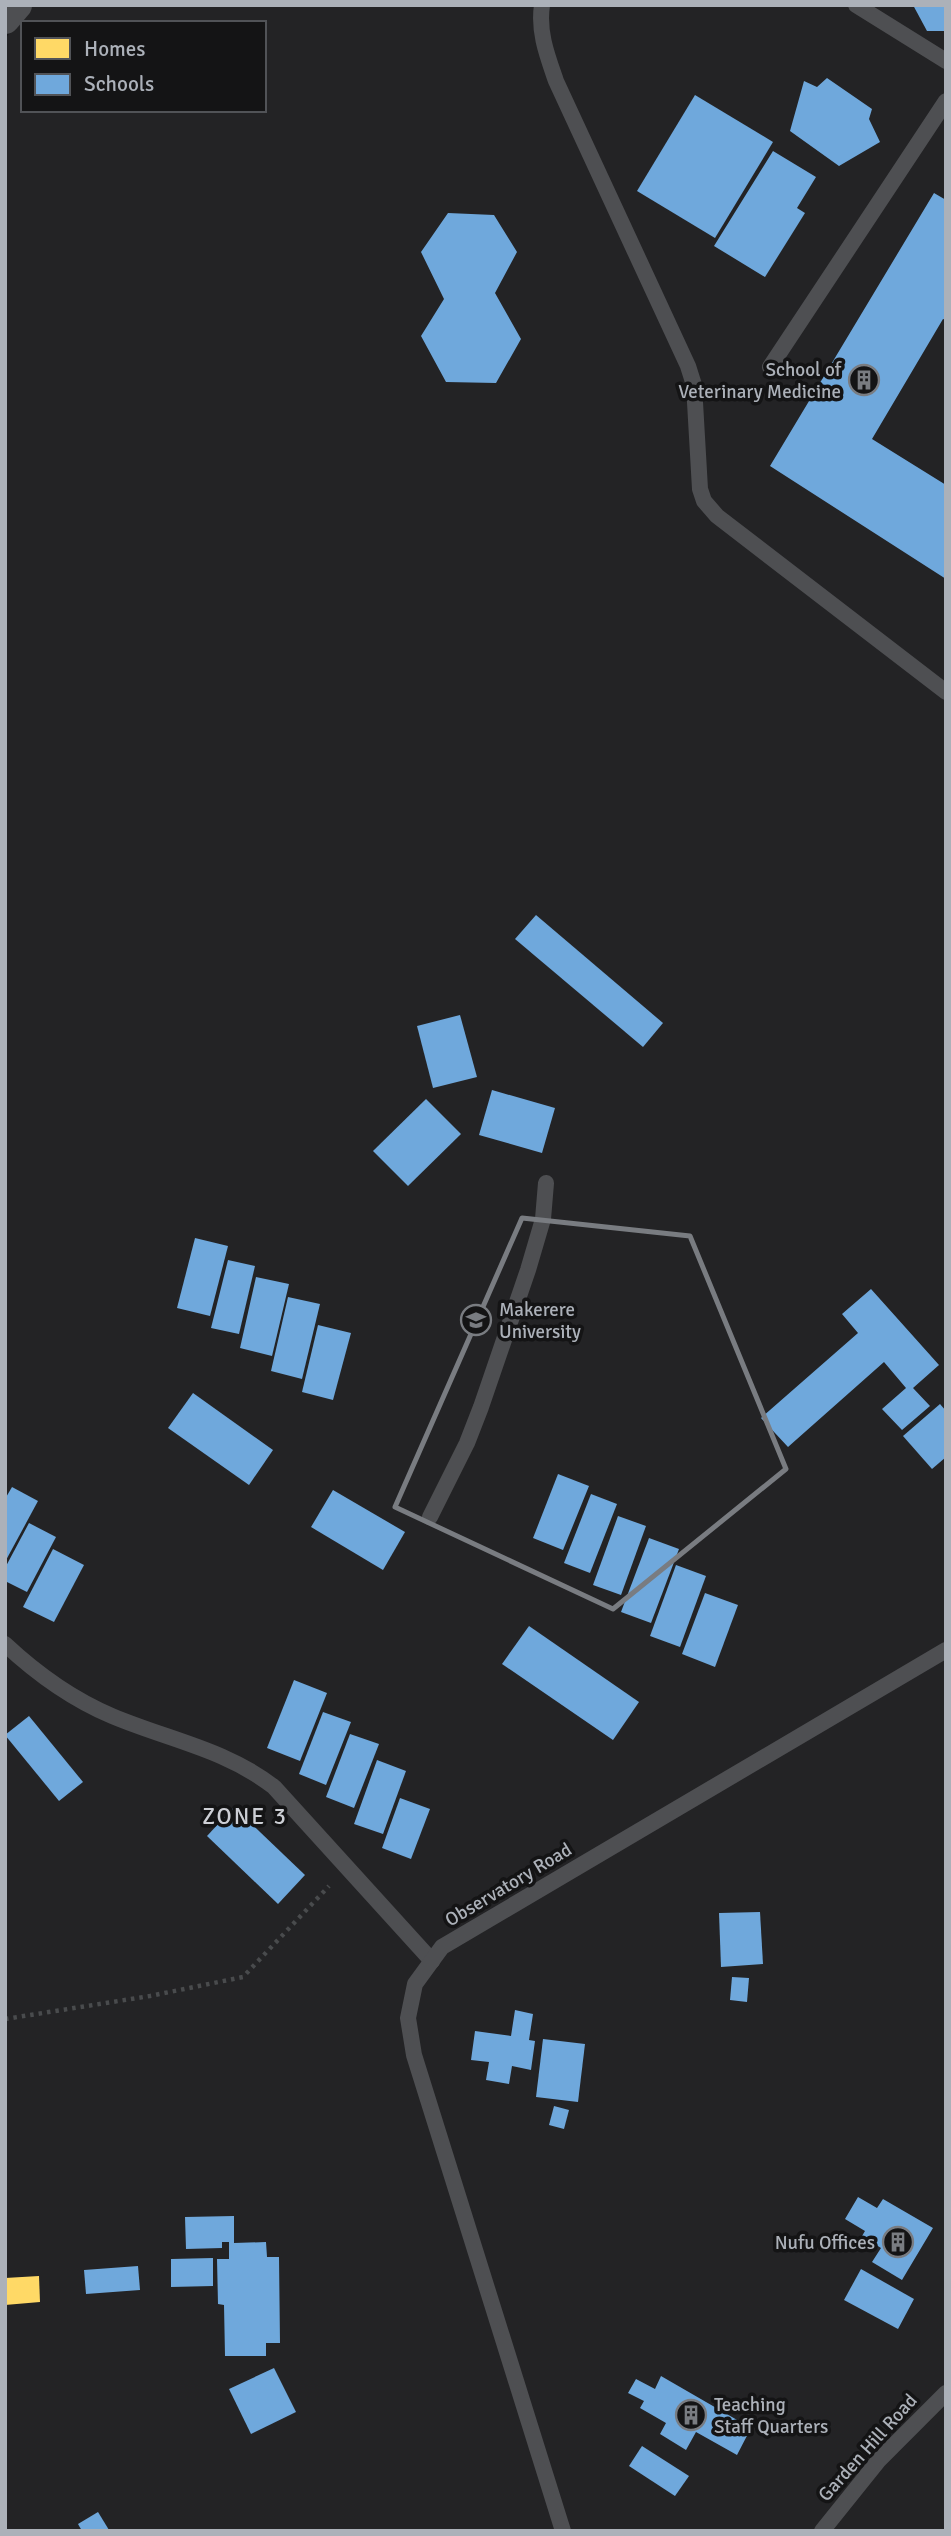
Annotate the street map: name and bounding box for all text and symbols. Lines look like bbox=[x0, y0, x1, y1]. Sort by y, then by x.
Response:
legend bbox=[21, 21, 266, 112]
text: Homes bbox=[84, 36, 146, 62]
text: Schools bbox=[84, 71, 154, 97]
place label: School of Veterinary Medicine bbox=[678, 358, 843, 404]
building icon: School of Veterinary Medicine bbox=[847, 363, 881, 397]
place label: Makerere University bbox=[499, 1298, 581, 1344]
school or university icon: Makerere University bbox=[459, 1303, 493, 1337]
district label: ZONE 3 bbox=[202, 1802, 288, 1831]
street label: Observatory Road bbox=[441, 1838, 576, 1932]
building icon: Nufu Offices bbox=[881, 2225, 915, 2259]
place label: Nufu Offices bbox=[775, 2231, 875, 2255]
street label: Garden Hill Road bbox=[813, 2389, 922, 2506]
place label: Teaching Staff Quarters bbox=[714, 2393, 828, 2439]
building icon: Teaching Staff Quarters bbox=[674, 2398, 708, 2432]

